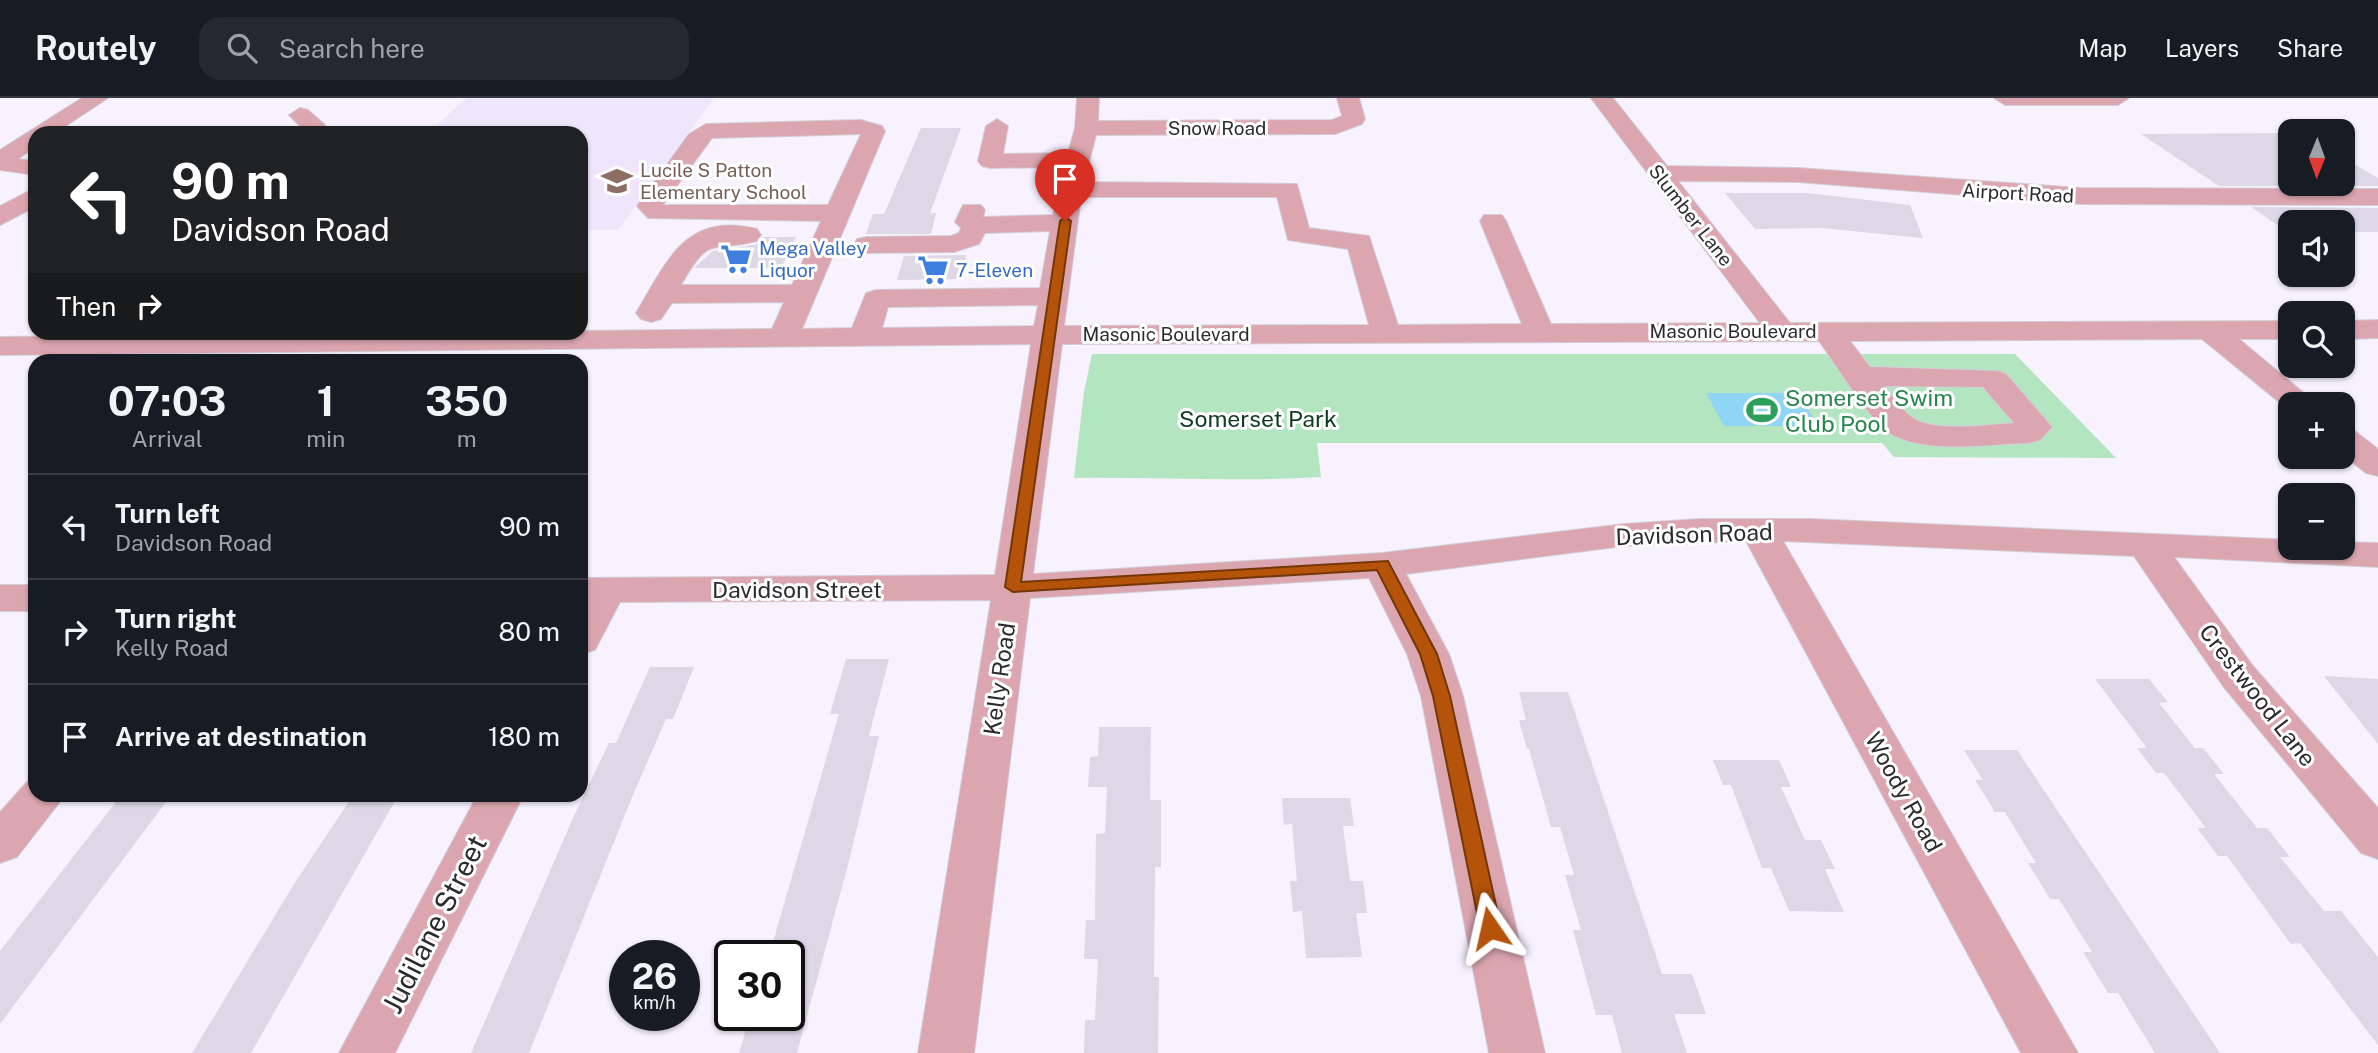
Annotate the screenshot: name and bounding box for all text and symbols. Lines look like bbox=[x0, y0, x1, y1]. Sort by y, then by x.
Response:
search box bbox=[199, 17, 689, 80]
text: Routely bbox=[35, 29, 157, 67]
icon: search bbox=[223, 29, 261, 67]
text: Search here bbox=[279, 33, 425, 64]
text: Map bbox=[2078, 34, 2127, 62]
text: Layers bbox=[2165, 34, 2239, 62]
text: Share bbox=[2277, 34, 2343, 62]
street label: Snow Road bbox=[1168, 117, 1266, 139]
north arrow bbox=[2278, 119, 2356, 196]
map controls bbox=[2278, 119, 2355, 560]
pin bbox=[1035, 149, 1095, 221]
text: 90 m bbox=[171, 152, 290, 210]
icon: left bbox=[56, 154, 147, 245]
place label: Lucile S Patton Elementary School bbox=[640, 159, 807, 203]
icon: arrive bbox=[1046, 160, 1084, 198]
street label: Slumber Lane bbox=[1645, 160, 1737, 270]
school or university icon: Lucile S Patton Elementary School bbox=[600, 164, 634, 198]
street label: Airport Road bbox=[1962, 179, 2074, 207]
button: sound bbox=[2278, 210, 2355, 287]
text: Davidson Road bbox=[171, 211, 390, 248]
place label: Mega Valley Liquor bbox=[759, 237, 867, 281]
supermarket icon: Mega Valley Liquor bbox=[719, 242, 753, 276]
supermarket icon: 7-Eleven bbox=[916, 253, 950, 287]
place label: 7-Eleven bbox=[956, 259, 1033, 281]
icon: right bbox=[130, 287, 168, 325]
text: Then bbox=[56, 291, 116, 322]
button: search bbox=[2278, 301, 2355, 378]
street label: Masonic Boulevard bbox=[1649, 320, 1817, 342]
street label: Masonic Boulevard bbox=[1082, 323, 1250, 345]
text: 07:03 bbox=[108, 376, 227, 425]
text: 1 bbox=[317, 376, 335, 425]
text: 350 bbox=[425, 376, 508, 425]
place label: Somerset Swim Club Pool bbox=[1785, 384, 1953, 437]
button: + bbox=[2278, 392, 2355, 469]
sports icon: Somerset Swim Club Pool bbox=[1745, 393, 1779, 427]
park label: Somerset Park bbox=[1179, 405, 1337, 432]
text: Arrival bbox=[132, 425, 203, 452]
text: min bbox=[306, 425, 345, 452]
text: m bbox=[457, 425, 477, 452]
button: − bbox=[2278, 483, 2355, 560]
text: Turn left bbox=[115, 498, 220, 529]
icon: left bbox=[56, 508, 94, 546]
text: 90 m bbox=[499, 511, 560, 542]
street label: Davidson Road bbox=[1615, 518, 1773, 550]
text: Davidson Road bbox=[115, 529, 272, 556]
street label: Davidson Street bbox=[712, 576, 882, 603]
text: Turn right bbox=[115, 603, 237, 634]
icon: right bbox=[56, 613, 94, 651]
text: 80 m bbox=[499, 616, 560, 647]
street label: Crestwood Lane bbox=[2194, 619, 2322, 771]
street label: Kelly Road bbox=[978, 621, 1020, 737]
text: Kelly Road bbox=[115, 634, 228, 661]
icon: arrive bbox=[56, 718, 94, 756]
text: Arrive at destination bbox=[115, 721, 367, 752]
text: 180 m bbox=[488, 721, 560, 752]
street label: Woody Road bbox=[1860, 727, 1948, 857]
street label: Judilane Street bbox=[375, 829, 493, 1019]
position arrow bbox=[1453, 891, 1527, 965]
speed limit sign: 30 bbox=[714, 940, 805, 1031]
text: 26 bbox=[632, 956, 677, 997]
text: km/h bbox=[633, 992, 676, 1013]

